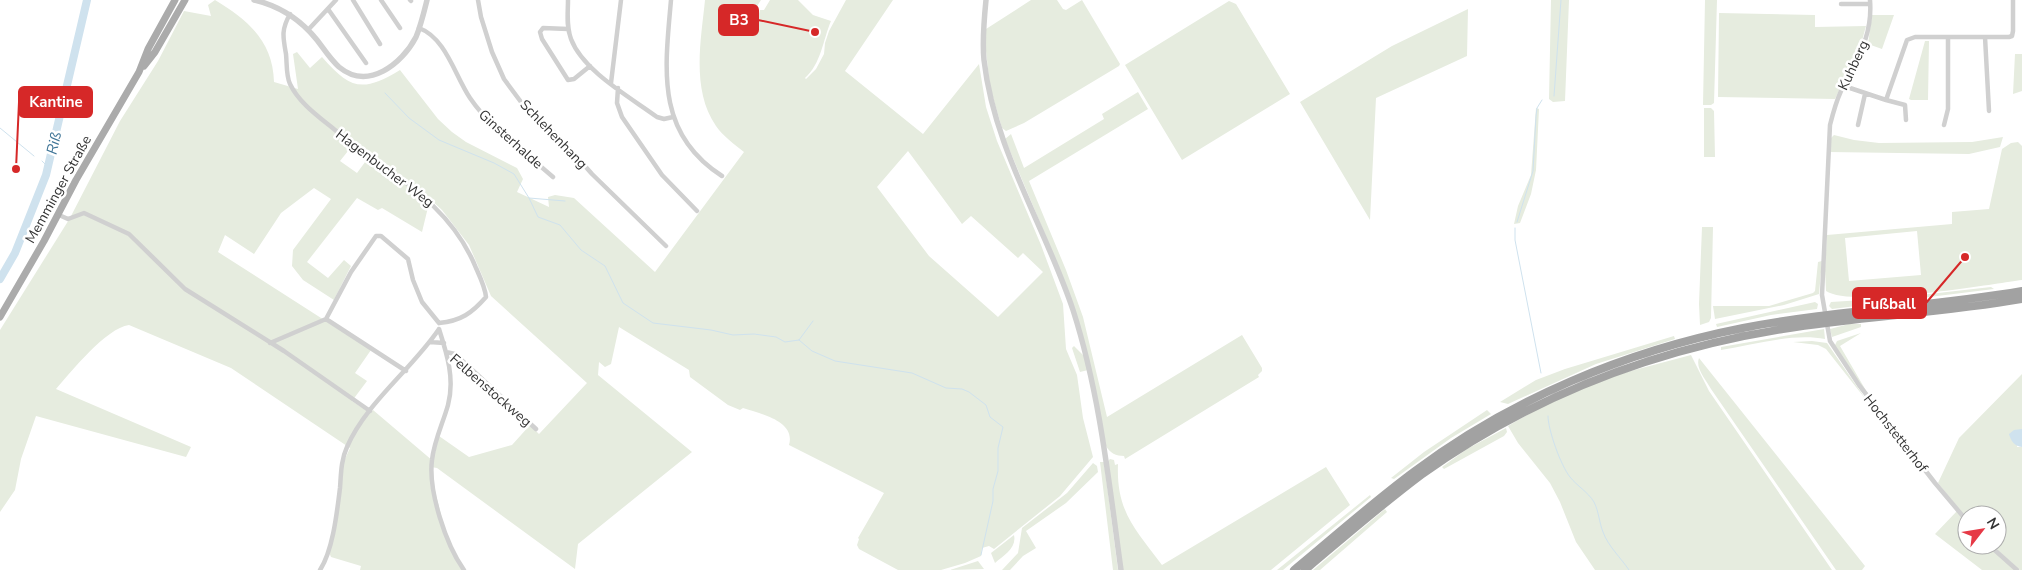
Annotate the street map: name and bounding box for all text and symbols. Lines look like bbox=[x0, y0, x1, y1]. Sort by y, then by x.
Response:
callout: B3 bbox=[719, 5, 758, 35]
text: B3 bbox=[729, 10, 749, 30]
street label: Kuhberg bbox=[1834, 37, 1873, 93]
callout: Kantine bbox=[19, 87, 92, 117]
text: Kantine bbox=[29, 92, 83, 112]
street label: Schlehenhang bbox=[516, 96, 592, 173]
street label: Ginsterhalde bbox=[474, 105, 547, 173]
street label: Hagenbucher Weg bbox=[332, 125, 438, 212]
water label: Riß bbox=[42, 130, 66, 156]
street label: Memminger Straße bbox=[21, 132, 96, 247]
callout: Fußball bbox=[1853, 288, 1926, 318]
text: Fußball bbox=[1862, 294, 1916, 314]
street label: Felbenstockweg bbox=[446, 350, 536, 431]
street label: Hochstetterhof bbox=[1859, 390, 1932, 477]
north arrow bbox=[1957, 505, 2007, 555]
text: N bbox=[1982, 514, 2004, 533]

